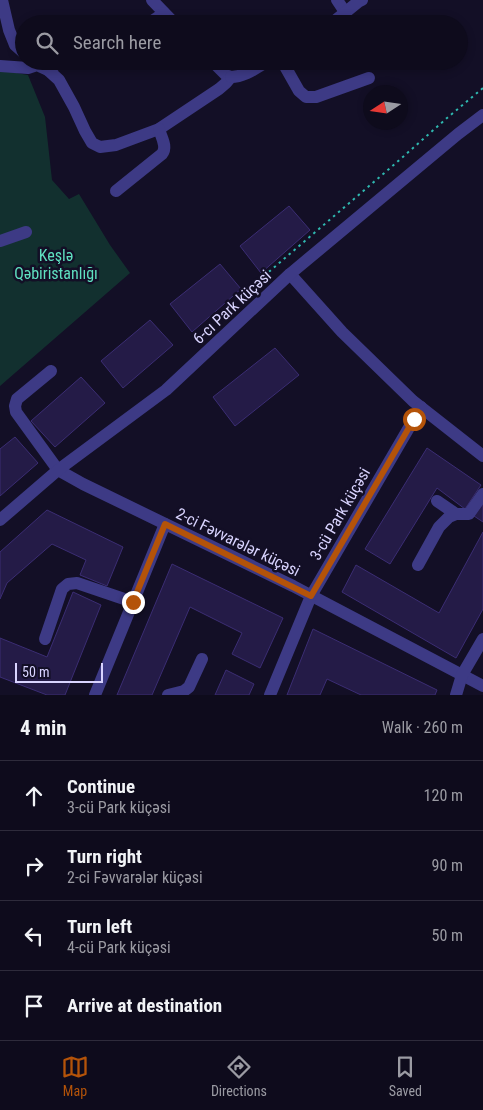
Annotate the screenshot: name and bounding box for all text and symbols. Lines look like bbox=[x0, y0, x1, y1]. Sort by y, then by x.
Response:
search box bbox=[15, 15, 468, 70]
icon: search bbox=[33, 29, 61, 57]
text: Search here bbox=[73, 31, 161, 54]
north arrow bbox=[363, 85, 408, 130]
park label: Keşlə Qəbiristanlığı bbox=[14, 246, 98, 283]
street label: 6-cı Park küçəsi bbox=[189, 266, 275, 348]
route start bbox=[403, 408, 426, 431]
street label: 3-cü Park küçəsi bbox=[306, 464, 374, 564]
street label: 2-ci Fəvvarələr küçəsi bbox=[173, 504, 303, 580]
route end bbox=[122, 591, 145, 614]
scale bar bbox=[15, 660, 102, 683]
text: 50 m bbox=[22, 664, 50, 680]
text: 4 min bbox=[20, 716, 67, 740]
text: Walk · 260 m bbox=[382, 718, 463, 737]
text: Continue bbox=[67, 775, 135, 798]
icon: ahead bbox=[20, 782, 48, 810]
text: 120 m bbox=[424, 786, 463, 805]
text: 3-cü Park küçəsi bbox=[67, 798, 171, 817]
text: Turn right bbox=[67, 845, 142, 868]
icon: right bbox=[20, 852, 48, 880]
text: 90 m bbox=[431, 856, 463, 875]
text: 2-ci Fəvvarələr küçəsi bbox=[67, 868, 203, 887]
text: Turn left bbox=[67, 915, 132, 938]
icon: left bbox=[20, 922, 48, 950]
text: 50 m bbox=[431, 926, 463, 945]
text: 4-cü Park küçəsi bbox=[67, 938, 171, 957]
icon: arrive bbox=[20, 992, 48, 1020]
text: Arrive at destination bbox=[67, 994, 222, 1017]
tab: Map bbox=[61, 1053, 89, 1099]
tab: Directions bbox=[211, 1053, 267, 1099]
tab: Saved bbox=[389, 1053, 422, 1099]

